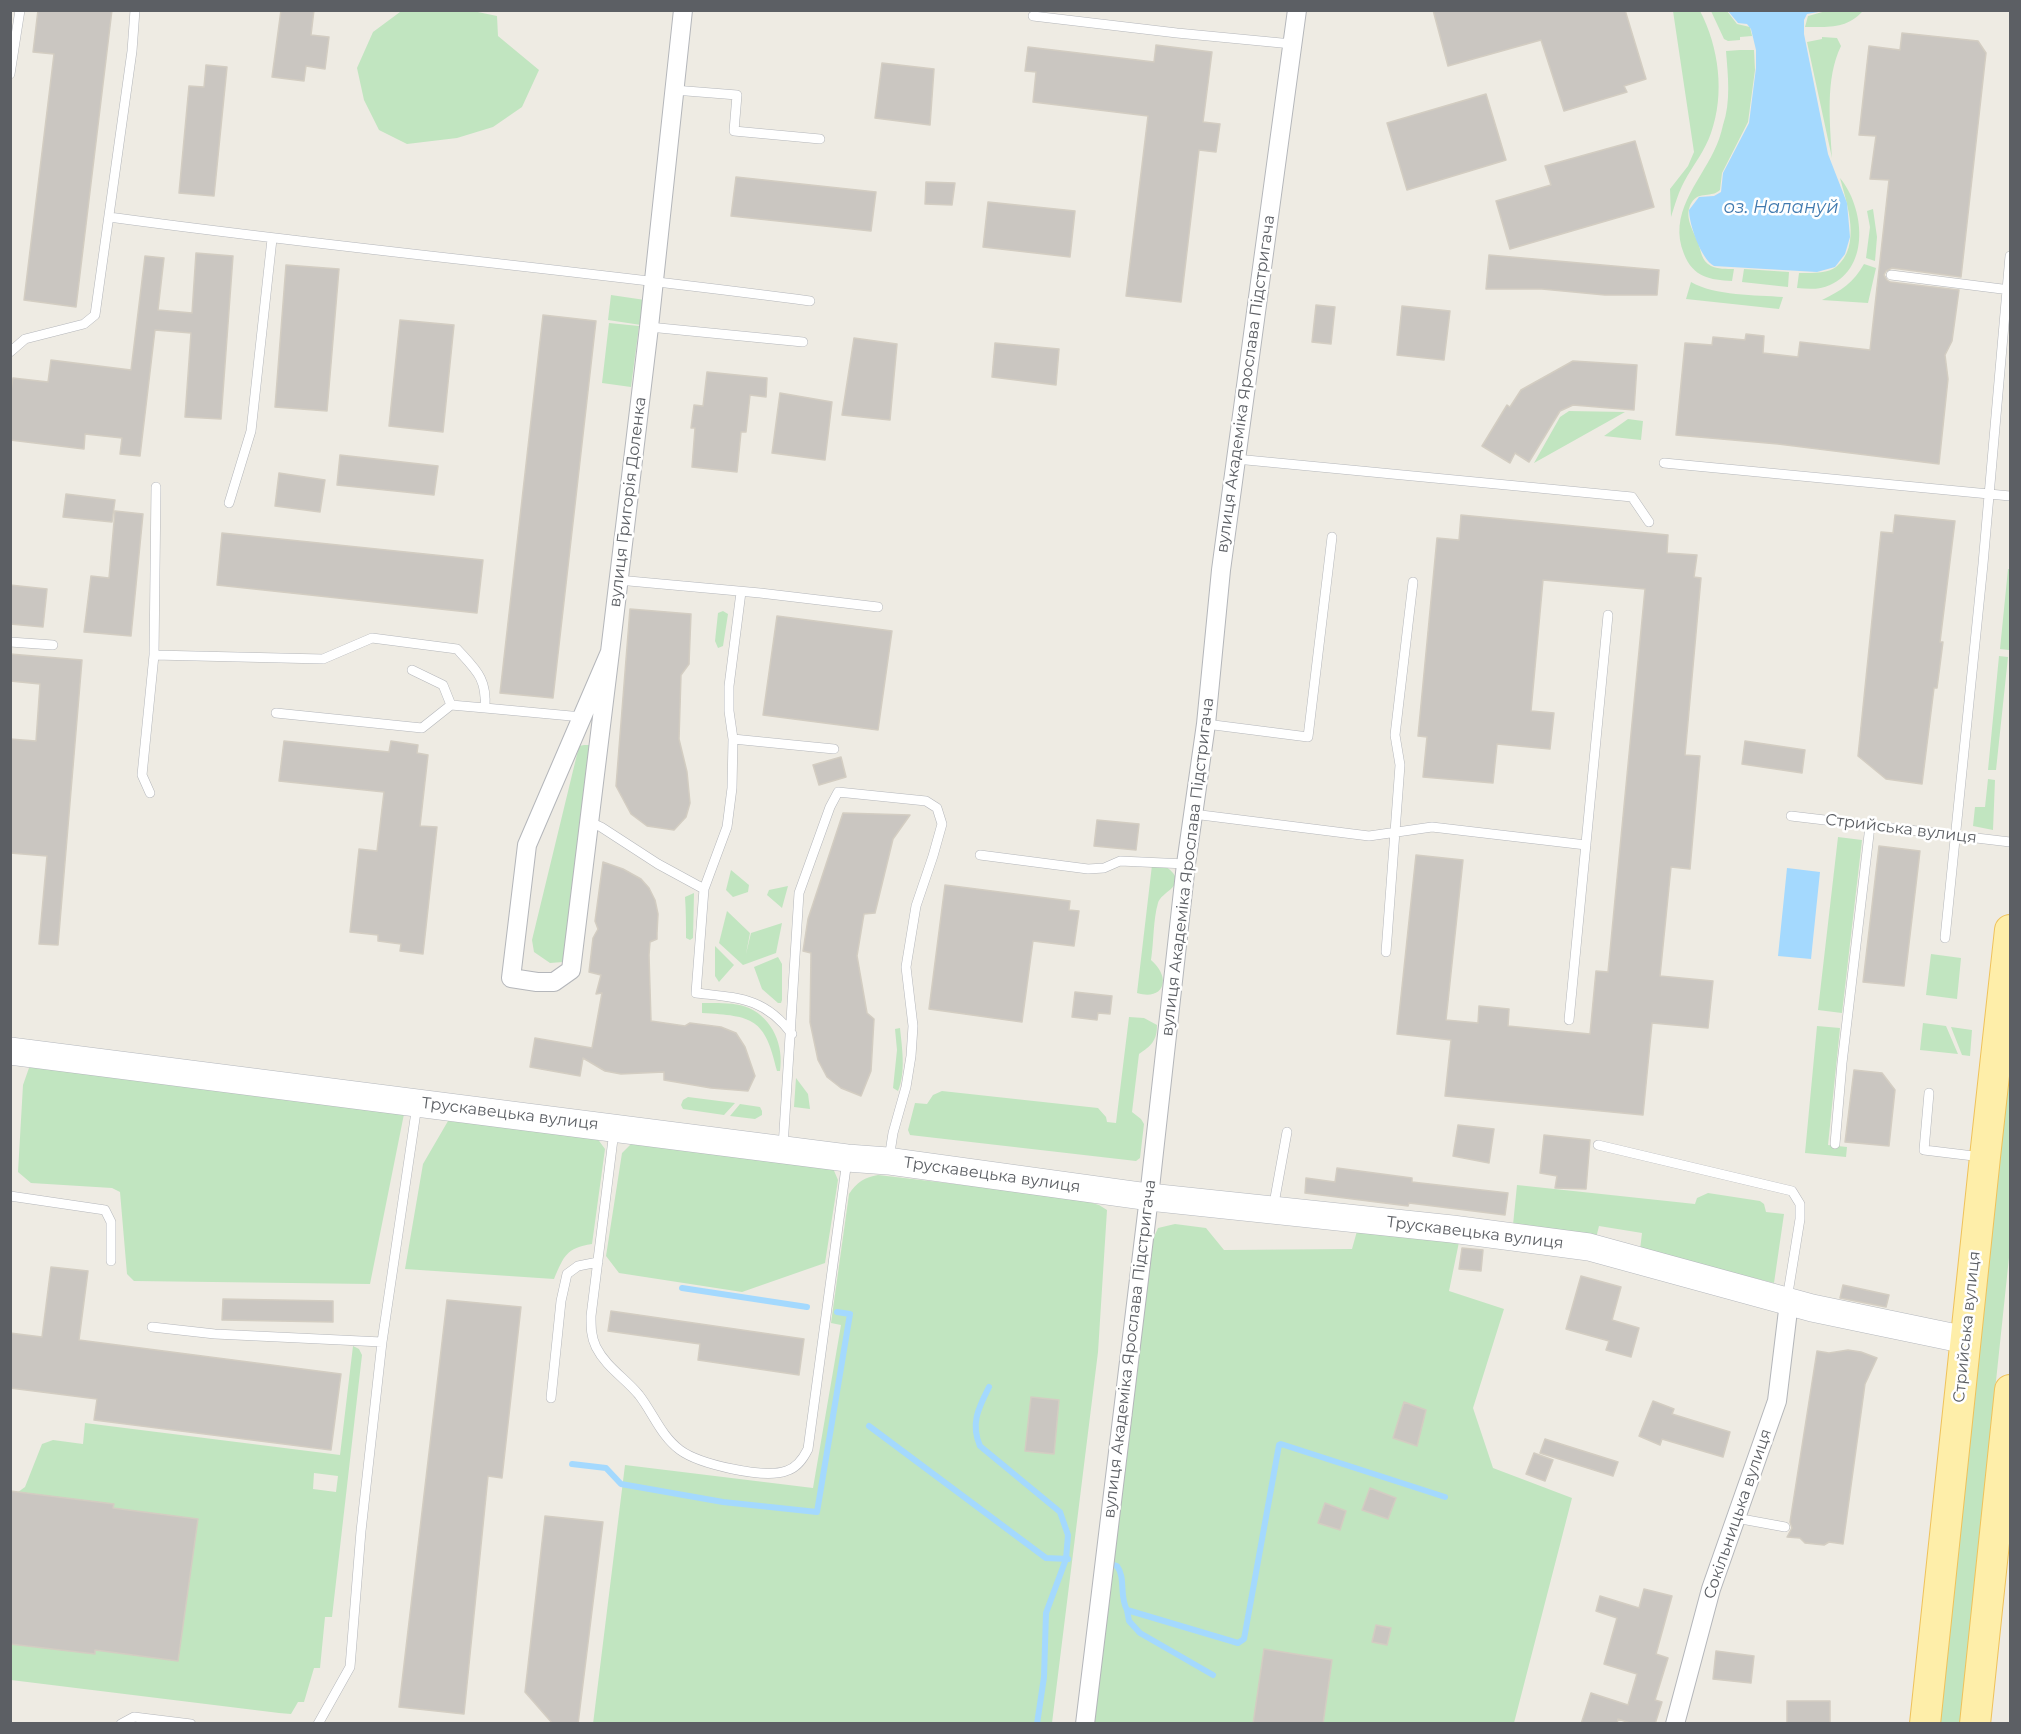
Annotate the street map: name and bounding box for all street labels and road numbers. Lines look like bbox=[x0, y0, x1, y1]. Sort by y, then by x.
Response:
street label: вулиця Академіка Ярослава Підстригача bbox=[1213, 214, 1279, 554]
street label: вулиця Григорія Доленка bbox=[606, 396, 650, 608]
street label: вулиця Академіка Ярослава Підстригача bbox=[1158, 697, 1218, 1037]
street label: Стрийська вулиця bbox=[1824, 810, 1978, 848]
street label: Трускавецька вулиця bbox=[420, 1094, 600, 1134]
street label: Трускавецька вулиця bbox=[902, 1153, 1082, 1197]
street label: вулиця Академіка Ярослава Підстригача bbox=[1100, 1179, 1160, 1519]
street label: Трускавецька вулиця bbox=[1385, 1213, 1565, 1253]
street label: Стрийська вулиця bbox=[1949, 1250, 1985, 1404]
street label: Сокільницька вулиця bbox=[1700, 1426, 1776, 1602]

